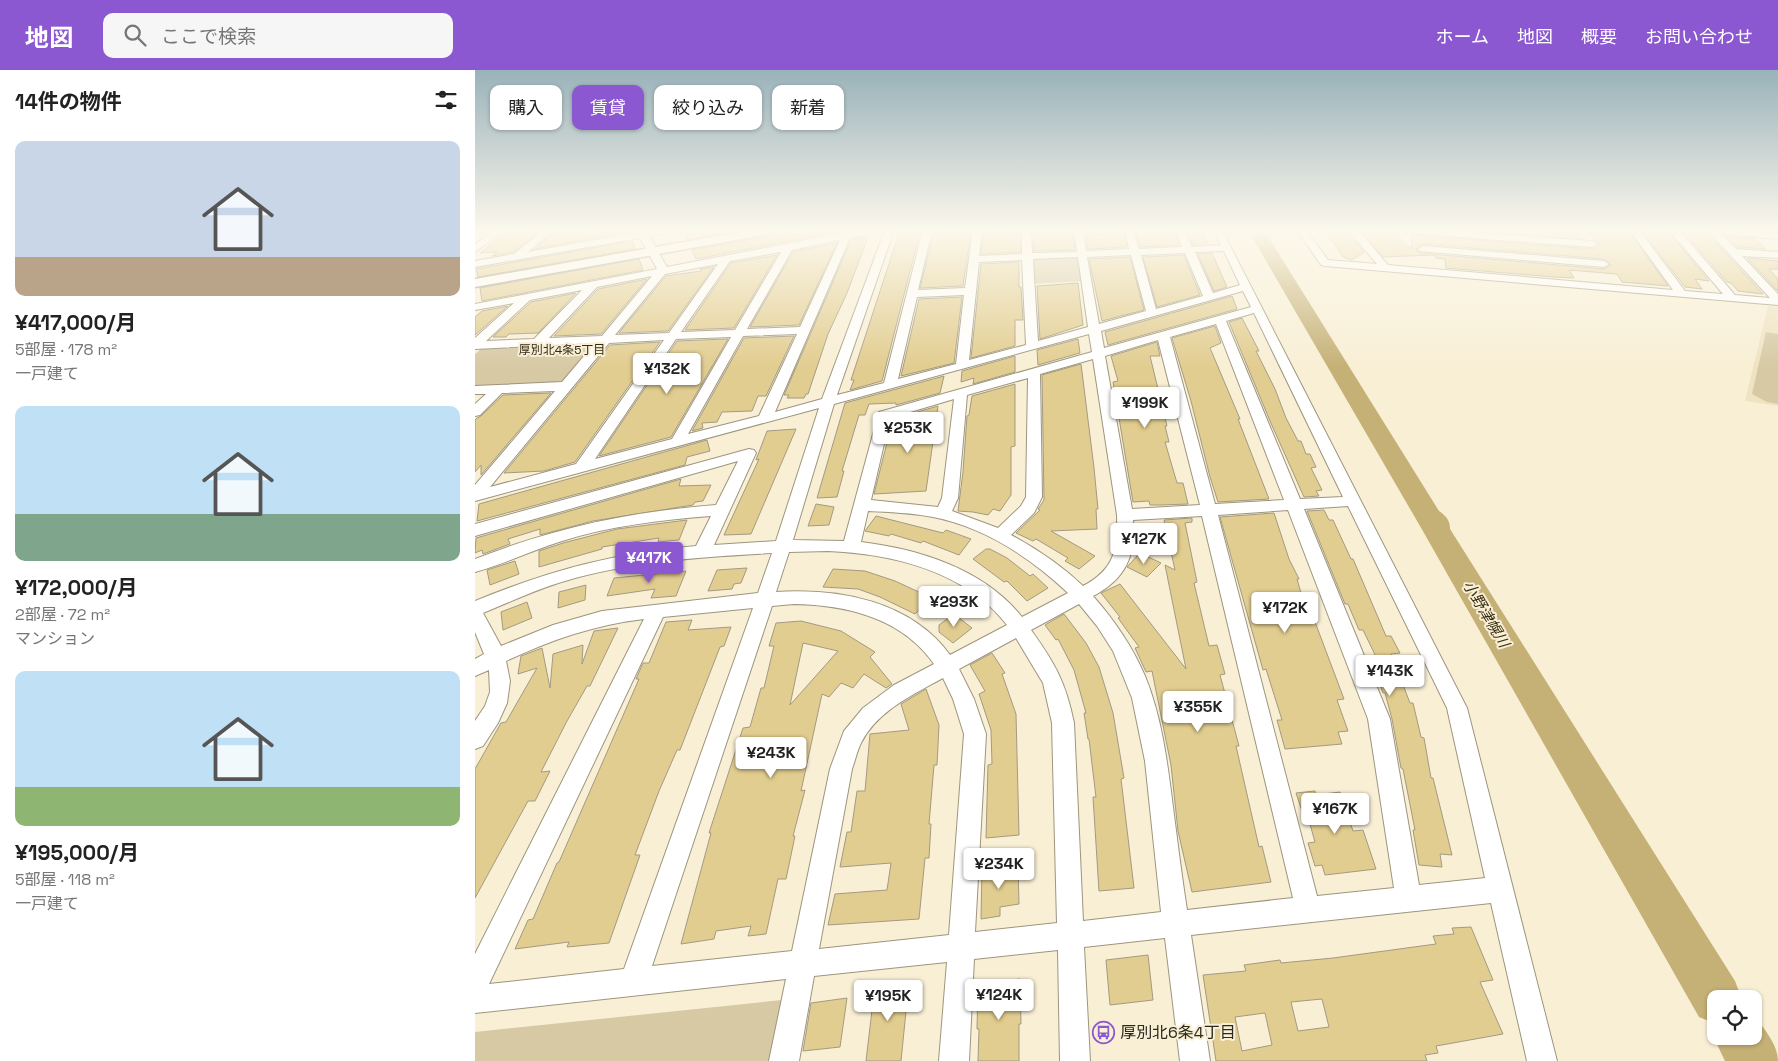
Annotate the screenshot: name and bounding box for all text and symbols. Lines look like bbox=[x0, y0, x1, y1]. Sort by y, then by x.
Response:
search box bbox=[103, 13, 453, 58]
icon: search bbox=[121, 21, 149, 49]
text: 地図 bbox=[25, 22, 73, 53]
text: ここで検索 bbox=[161, 24, 256, 49]
text: ホーム bbox=[1436, 25, 1489, 48]
text: 地図 bbox=[1517, 25, 1553, 48]
text: 概要 bbox=[1581, 25, 1617, 48]
text: お問い合わせ bbox=[1645, 25, 1753, 48]
chip: 購入 bbox=[490, 85, 562, 130]
chip: 賃貸 bbox=[572, 85, 644, 130]
chip: 絞り込み bbox=[654, 85, 762, 130]
chip: 新着 bbox=[772, 85, 844, 130]
icon: filters bbox=[432, 86, 460, 114]
text: 14件の物件 bbox=[15, 88, 122, 115]
icon: home bbox=[193, 174, 283, 264]
text: ¥417,000/月 bbox=[15, 309, 136, 336]
text: 5部屋 · 178 m² bbox=[15, 339, 117, 360]
district label: 厚別北4条5丁目 bbox=[519, 342, 605, 358]
pin: ¥132K bbox=[632, 352, 702, 395]
text: ¥132K bbox=[644, 358, 690, 379]
text: 一戸建て bbox=[15, 363, 79, 384]
pin: ¥199K bbox=[1110, 386, 1180, 429]
text: ¥199K bbox=[1122, 392, 1168, 413]
pin: ¥253K bbox=[873, 412, 943, 454]
text: ¥253K bbox=[884, 417, 932, 438]
icon: home bbox=[193, 439, 283, 529]
pin: ¥127K bbox=[1109, 522, 1179, 565]
text: ¥127K bbox=[1121, 528, 1167, 549]
pin: ¥417K bbox=[614, 542, 684, 584]
text: ¥417K bbox=[626, 547, 672, 568]
text: ¥172,000/月 bbox=[15, 574, 137, 601]
water label: 小野津幌川 bbox=[1459, 577, 1515, 652]
pin: ¥293K bbox=[919, 586, 989, 628]
text: ¥293K bbox=[930, 591, 979, 612]
pin: ¥172K bbox=[1250, 592, 1320, 634]
text: ¥172K bbox=[1262, 597, 1308, 618]
text: 2部屋 · 72 m² bbox=[15, 604, 110, 625]
text: マンション bbox=[15, 628, 95, 649]
pin: ¥143K bbox=[1355, 654, 1425, 697]
text: ¥143K bbox=[1366, 660, 1414, 681]
pin: ¥355K bbox=[1163, 690, 1233, 733]
text: ¥355K bbox=[1174, 696, 1222, 717]
icon: home bbox=[193, 704, 283, 794]
pin: ¥243K bbox=[736, 736, 806, 779]
text: ¥243K bbox=[746, 742, 796, 763]
pin: ¥167K bbox=[1300, 792, 1370, 835]
text: ¥167K bbox=[1312, 798, 1358, 819]
text: ¥195,000/月 bbox=[15, 839, 139, 866]
pin: ¥234K bbox=[964, 848, 1034, 890]
text: ¥234K bbox=[974, 853, 1024, 874]
text: 5部屋 · 118 m² bbox=[15, 869, 115, 890]
text: 一戸建て bbox=[15, 893, 79, 914]
pin: ¥124K bbox=[964, 978, 1034, 1021]
pin: ¥195K bbox=[853, 980, 923, 1022]
text: ¥124K bbox=[976, 984, 1022, 1005]
text: ¥195K bbox=[865, 985, 911, 1006]
map controls bbox=[1707, 990, 1762, 1045]
button: locate bbox=[1707, 990, 1762, 1045]
bus stop icon: 厚別北6条4丁目 bbox=[1092, 1020, 1116, 1044]
place label: 厚別北6条4丁目 bbox=[1120, 1022, 1236, 1043]

